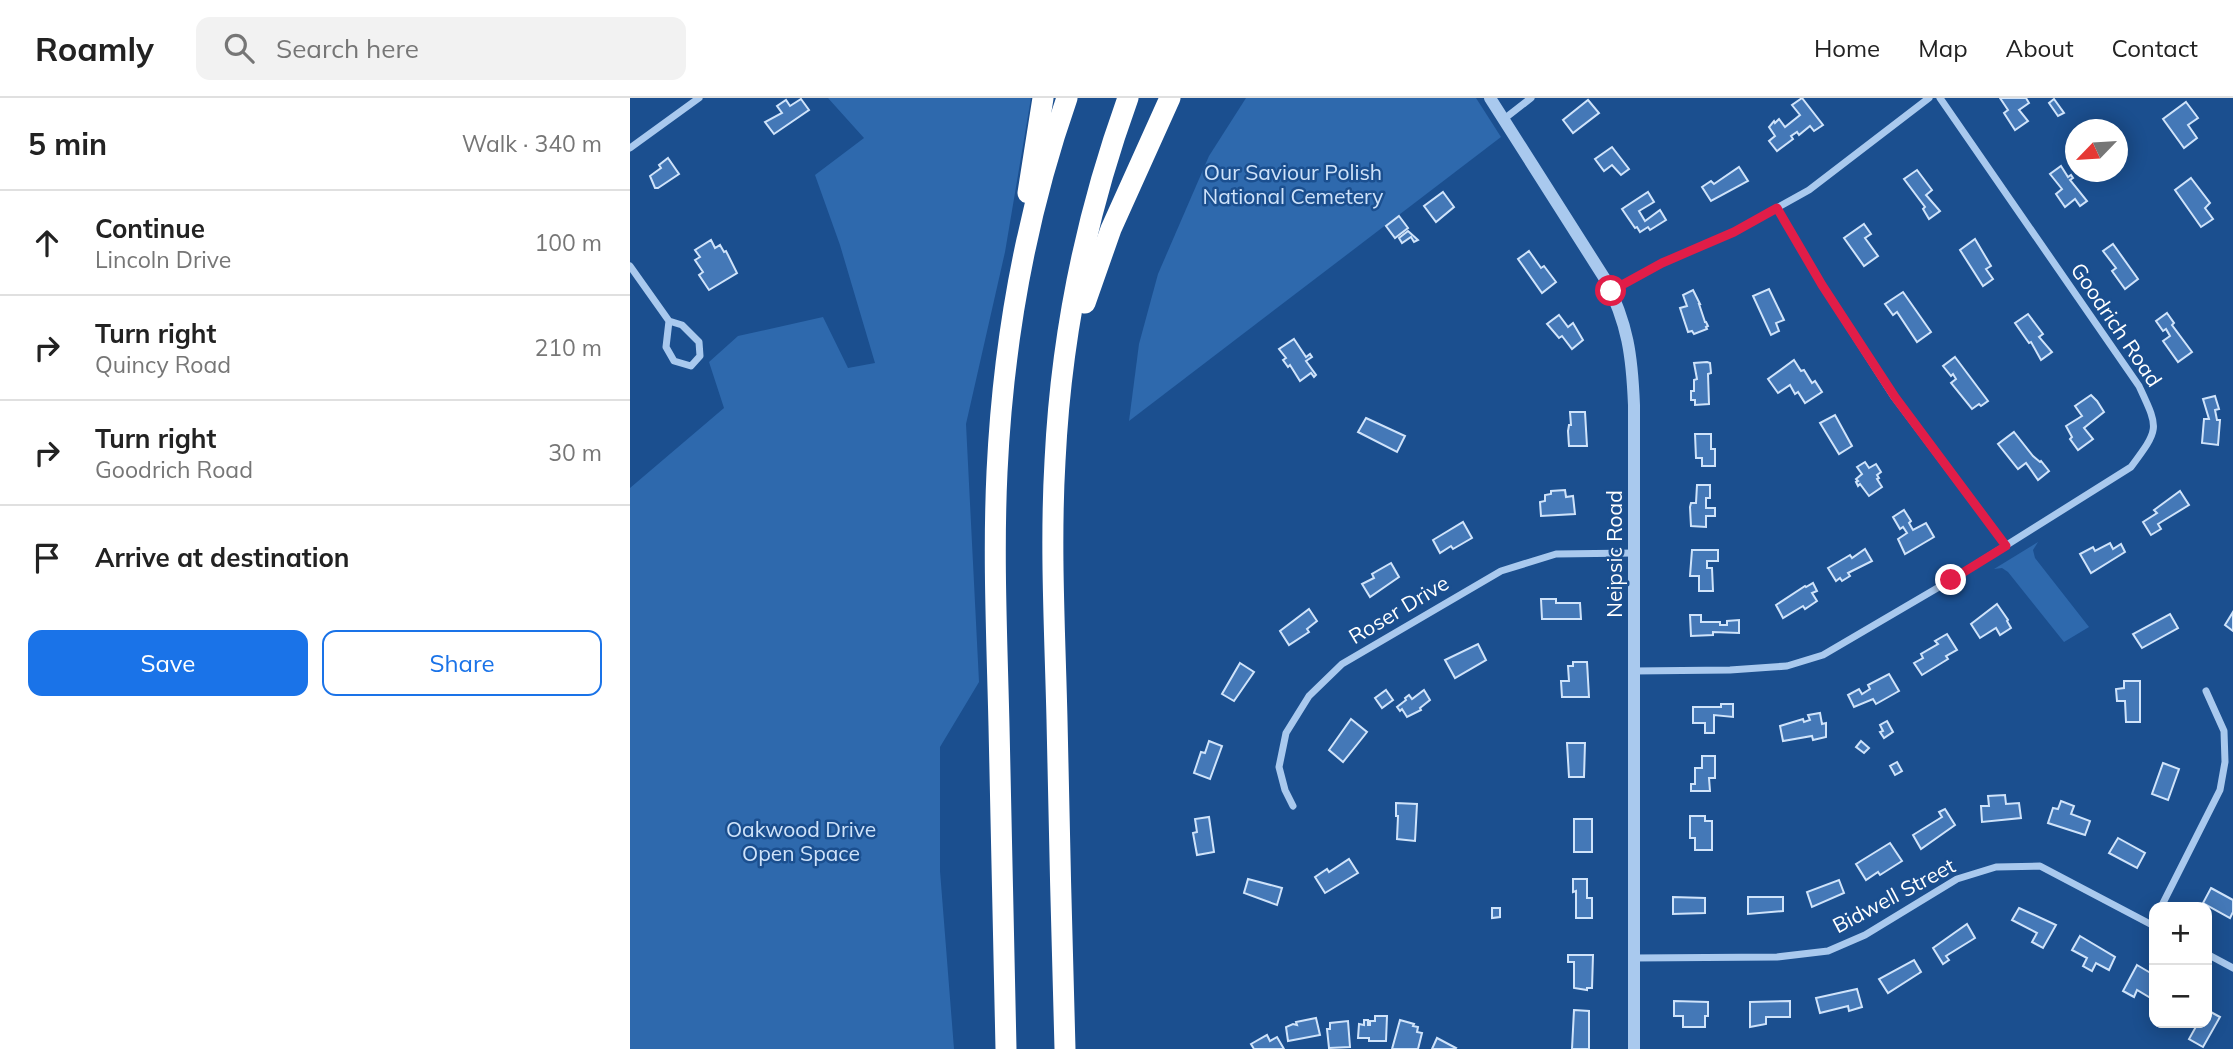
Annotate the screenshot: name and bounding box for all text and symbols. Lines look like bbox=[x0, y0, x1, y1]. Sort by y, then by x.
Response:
search box bbox=[196, 17, 686, 80]
text: Roamly bbox=[35, 28, 154, 69]
icon: search bbox=[220, 29, 258, 67]
text: Search here bbox=[276, 32, 419, 65]
text: Home bbox=[1814, 33, 1880, 63]
text: Map bbox=[1918, 33, 1968, 63]
text: About bbox=[2006, 33, 2074, 63]
text: Contact bbox=[2112, 33, 2198, 63]
north arrow bbox=[2065, 119, 2128, 182]
text: 5 min bbox=[28, 125, 107, 163]
text: Walk · 340 m bbox=[462, 129, 602, 158]
park label: Our Saviour Polish National Cemetery bbox=[1203, 159, 1384, 209]
text: Continue bbox=[95, 212, 205, 245]
icon: ahead bbox=[28, 224, 66, 262]
text: 100 m bbox=[534, 228, 602, 257]
text: Lincoln Drive bbox=[95, 245, 231, 274]
street label: Goodrich Road bbox=[2066, 257, 2168, 391]
route start bbox=[1595, 275, 1626, 306]
text: Turn right bbox=[95, 317, 216, 350]
icon: right bbox=[28, 329, 66, 367]
text: 210 m bbox=[534, 333, 602, 362]
text: Quincy Road bbox=[95, 350, 231, 379]
text: Turn right bbox=[95, 422, 216, 455]
icon: right bbox=[28, 434, 66, 472]
text: 30 m bbox=[548, 438, 602, 467]
text: Goodrich Road bbox=[95, 455, 253, 484]
street label: Neipsic Road bbox=[1601, 490, 1627, 618]
icon: arrive bbox=[28, 539, 66, 577]
text: Arrive at destination bbox=[95, 541, 350, 574]
route end bbox=[1935, 564, 1966, 595]
street label: Roser Drive bbox=[1344, 569, 1453, 649]
button: Save bbox=[28, 630, 308, 696]
button: Share bbox=[322, 630, 602, 696]
park label: Oakwood Drive Open Space bbox=[726, 816, 876, 866]
street label: Bidwell Street bbox=[1828, 852, 1959, 938]
map controls bbox=[2149, 902, 2212, 1028]
button: + bbox=[2149, 902, 2212, 965]
button: − bbox=[2149, 965, 2212, 1028]

